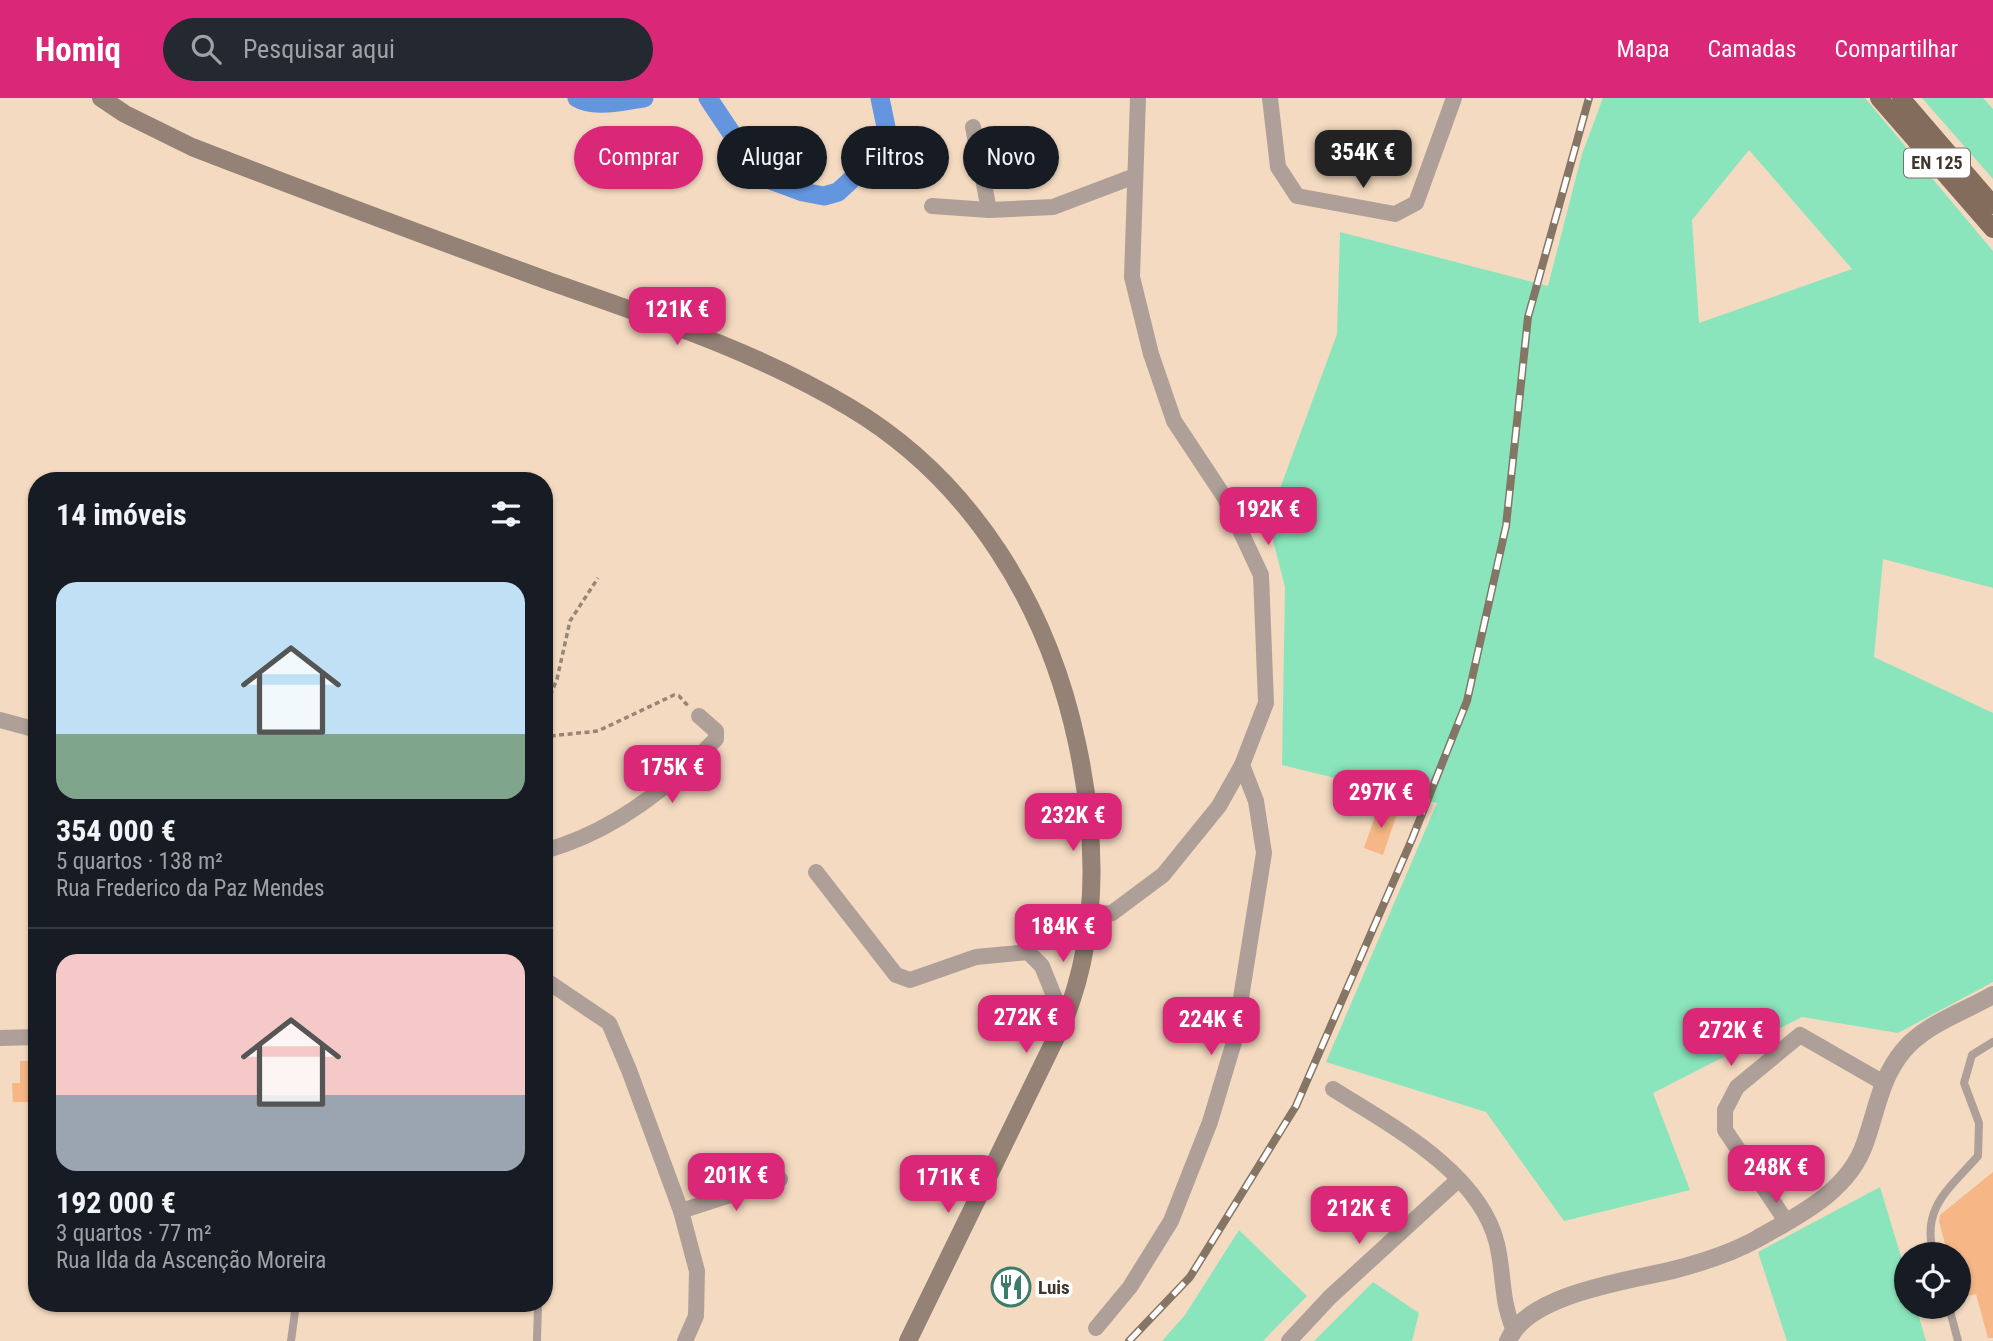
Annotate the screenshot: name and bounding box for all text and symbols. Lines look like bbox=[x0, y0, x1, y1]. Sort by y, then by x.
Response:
search box bbox=[163, 18, 653, 81]
text: Homiq bbox=[35, 30, 121, 69]
icon: search bbox=[187, 30, 225, 68]
text: Pesquisar aqui bbox=[243, 34, 395, 64]
text: Mapa bbox=[1617, 35, 1670, 63]
text: Camadas bbox=[1708, 35, 1797, 63]
text: Compartilhar bbox=[1835, 35, 1958, 63]
chip: Comprar bbox=[574, 126, 703, 189]
chip: Alugar bbox=[717, 126, 827, 189]
chip: Filtros bbox=[841, 126, 949, 189]
chip: Novo bbox=[963, 126, 1059, 189]
pin: 354K € bbox=[1306, 130, 1420, 190]
text: 354K € bbox=[1331, 139, 1395, 166]
road number: EN 125 bbox=[1904, 149, 1970, 178]
pin: 121K € bbox=[620, 288, 734, 347]
text: 121K € bbox=[645, 296, 709, 323]
pin: 192K € bbox=[1211, 488, 1325, 547]
icon: filters bbox=[487, 495, 525, 533]
text: 192K € bbox=[1236, 496, 1300, 523]
text: 14 imóveis bbox=[56, 497, 187, 532]
icon: home bbox=[228, 627, 354, 753]
pin: 175K € bbox=[615, 746, 729, 805]
text: 175K € bbox=[640, 754, 704, 781]
pin: 297K € bbox=[1324, 770, 1438, 830]
text: 297K € bbox=[1349, 779, 1413, 806]
pin: 232K € bbox=[1016, 794, 1130, 853]
text: 232K € bbox=[1041, 802, 1105, 829]
text: 354 000 € bbox=[56, 813, 176, 848]
text: 5 quartos · 138 m² bbox=[56, 848, 223, 875]
text: Rua Frederico da Paz Mendes bbox=[56, 875, 325, 902]
pin: 184K € bbox=[1006, 904, 1120, 964]
text: 184K € bbox=[1031, 913, 1095, 940]
pin: 272K € bbox=[969, 996, 1083, 1055]
pin: 224K € bbox=[1154, 998, 1268, 1057]
icon: home bbox=[228, 999, 354, 1125]
text: 272K € bbox=[994, 1004, 1058, 1031]
text: 224K € bbox=[1179, 1006, 1243, 1033]
pin: 272K € bbox=[1674, 1009, 1788, 1068]
text: 272K € bbox=[1699, 1017, 1763, 1044]
pin: 248K € bbox=[1719, 1146, 1833, 1205]
pin: 201K € bbox=[679, 1154, 793, 1213]
text: 248K € bbox=[1744, 1154, 1808, 1181]
pin: 171K € bbox=[891, 1156, 1005, 1215]
text: 201K € bbox=[704, 1162, 768, 1189]
text: 171K € bbox=[916, 1164, 980, 1191]
text: 192 000 € bbox=[56, 1185, 176, 1220]
pin: 212K € bbox=[1302, 1186, 1416, 1246]
text: 212K € bbox=[1327, 1195, 1391, 1222]
text: 3 quartos · 77 m² bbox=[56, 1220, 212, 1247]
map controls bbox=[1894, 1242, 1971, 1319]
button: locate bbox=[1894, 1242, 1971, 1319]
text: Rua Ilda da Ascenção Moreira bbox=[56, 1247, 326, 1274]
restaurant icon: Luis bbox=[990, 1266, 1032, 1308]
place label: Luis bbox=[1038, 1276, 1070, 1299]

